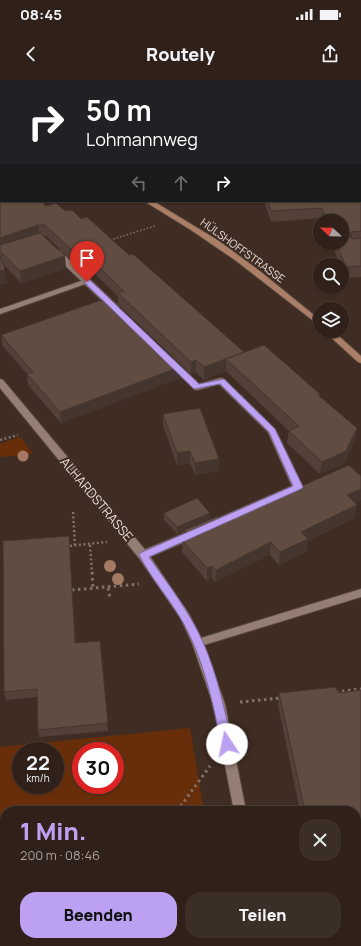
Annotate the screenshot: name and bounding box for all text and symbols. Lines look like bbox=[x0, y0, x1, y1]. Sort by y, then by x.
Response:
text: 08:45 bbox=[20, 4, 62, 25]
text: Routely bbox=[146, 42, 215, 66]
icon: back bbox=[20, 43, 42, 65]
icon: share bbox=[319, 43, 341, 65]
text: 50 m bbox=[86, 91, 152, 129]
icon: right bbox=[20, 96, 72, 148]
text: Lohmannweg bbox=[86, 127, 198, 151]
icon: left bbox=[128, 172, 150, 194]
icon: ahead bbox=[170, 172, 192, 194]
icon: right bbox=[212, 172, 234, 194]
street label: HÜLSHOFFSTRASSE bbox=[198, 214, 288, 286]
north arrow bbox=[313, 214, 349, 250]
map controls bbox=[313, 214, 349, 338]
pin bbox=[70, 241, 104, 282]
icon: arrive bbox=[76, 247, 98, 269]
button: search bbox=[313, 258, 349, 294]
button: layers bbox=[313, 302, 349, 338]
street label: ALHARDSTRASSE bbox=[57, 453, 137, 545]
position arrow bbox=[206, 723, 248, 765]
speed limit sign: 30 bbox=[72, 742, 124, 794]
text: 22 bbox=[26, 749, 50, 776]
text: km/h bbox=[26, 771, 50, 785]
text: 1 Min. bbox=[20, 814, 86, 847]
button: close bbox=[299, 819, 341, 861]
text: 200 m · 08:46 bbox=[20, 846, 100, 864]
button: Beenden bbox=[20, 892, 177, 938]
button: Teilen bbox=[185, 892, 341, 938]

